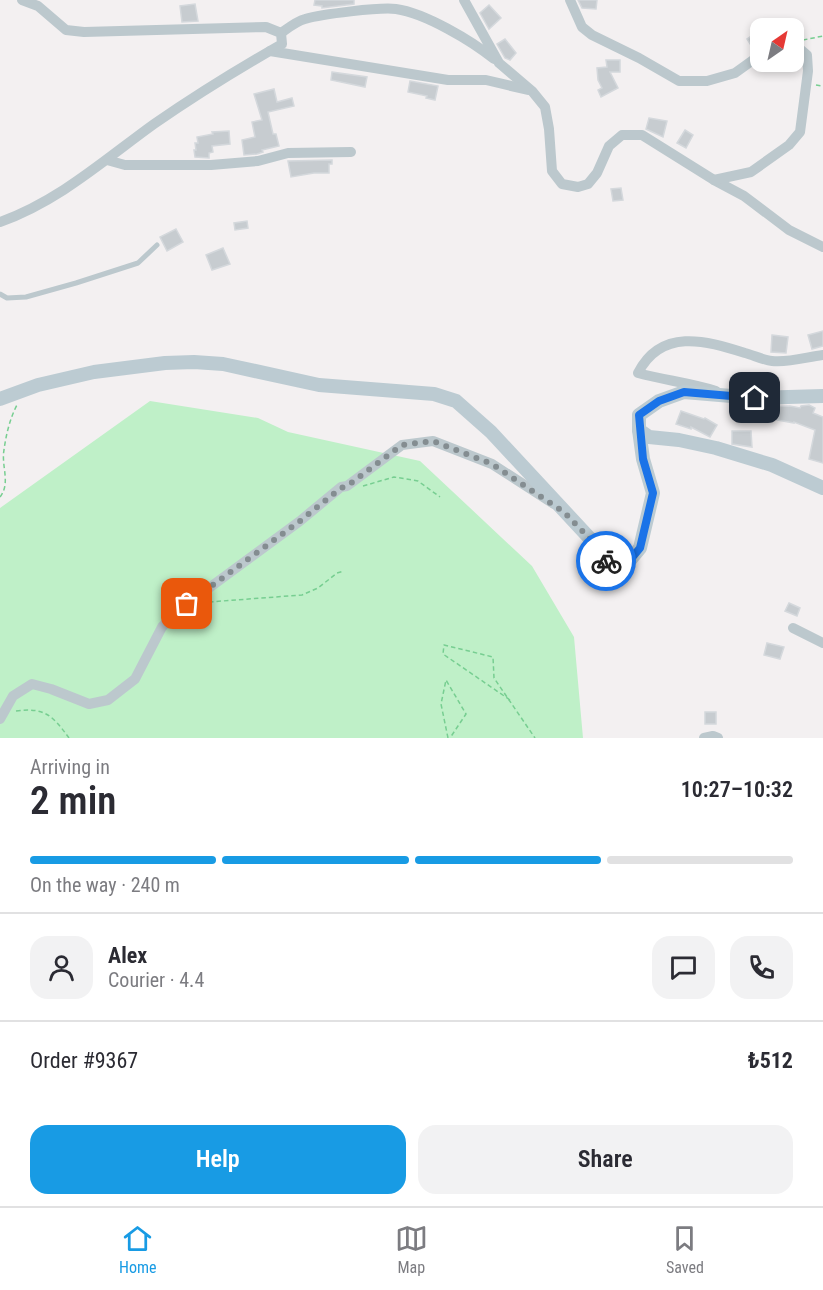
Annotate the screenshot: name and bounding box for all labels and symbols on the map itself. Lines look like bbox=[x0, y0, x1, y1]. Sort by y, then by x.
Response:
north arrow bbox=[750, 18, 804, 72]
pin bbox=[729, 372, 780, 423]
courier bbox=[576, 531, 636, 591]
pin bbox=[161, 578, 212, 629]

